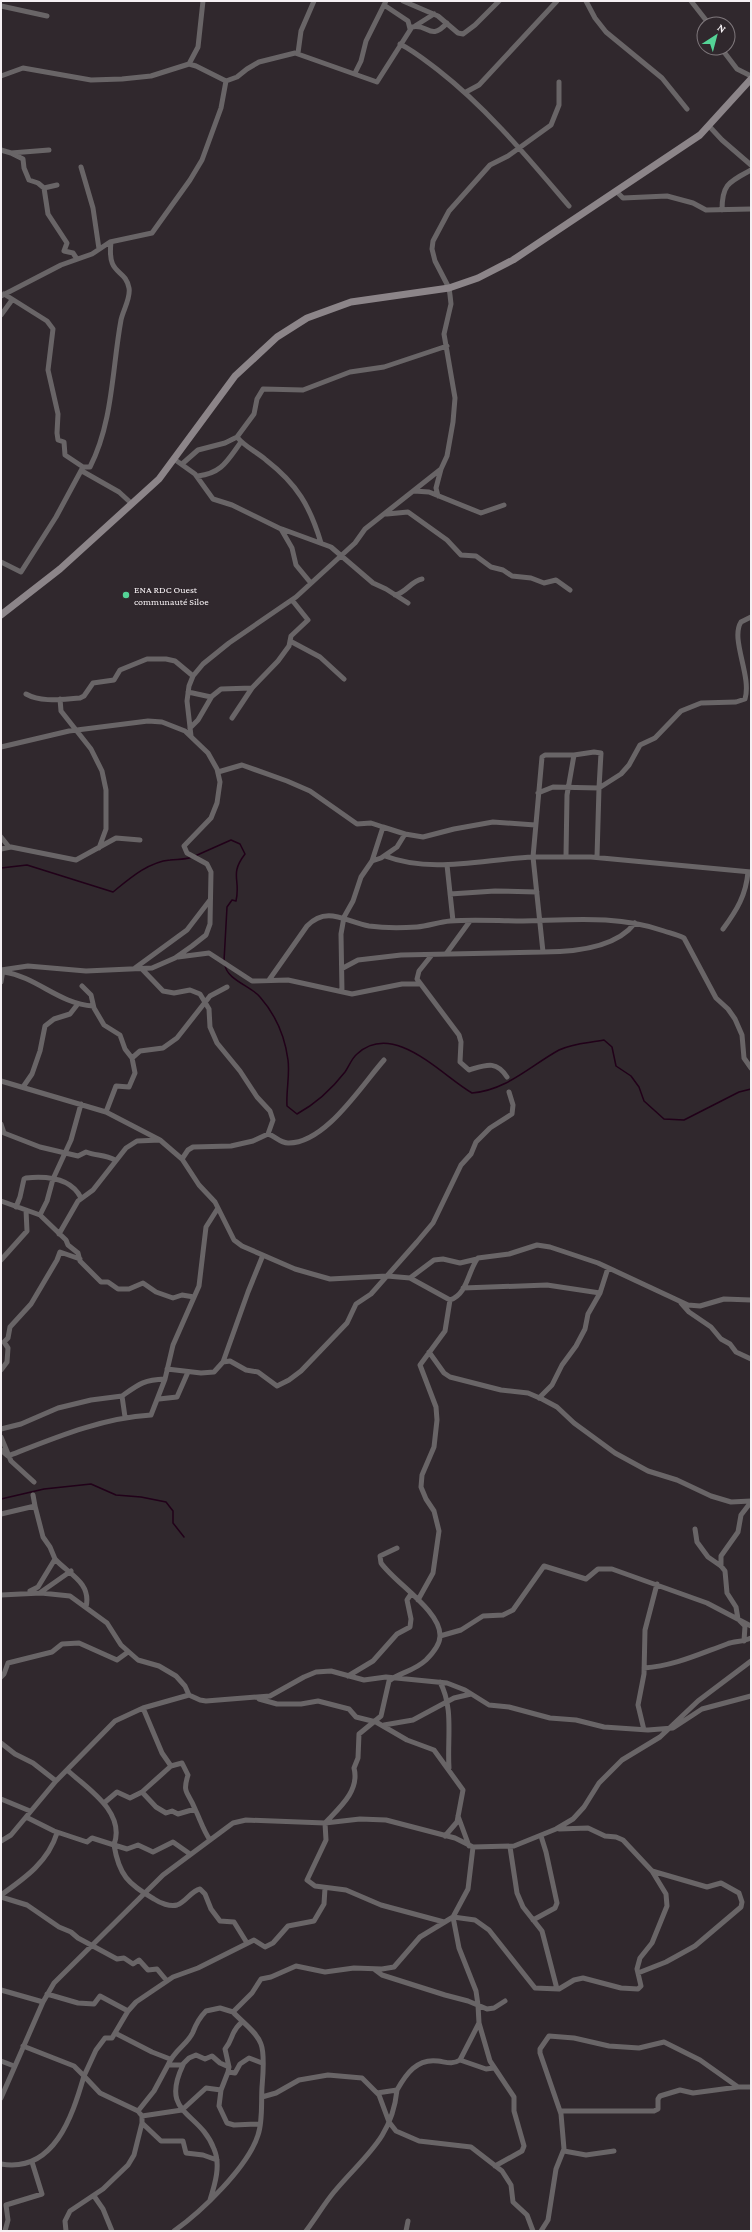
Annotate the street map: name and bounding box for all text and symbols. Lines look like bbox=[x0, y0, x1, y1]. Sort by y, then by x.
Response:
north arrow bbox=[696, 16, 736, 56]
text: N bbox=[715, 21, 729, 35]
place label: ENA RDC Ouest communauté Siloe bbox=[134, 584, 209, 607]
marker: ENA RDC Ouest communauté Siloe bbox=[121, 590, 131, 600]

